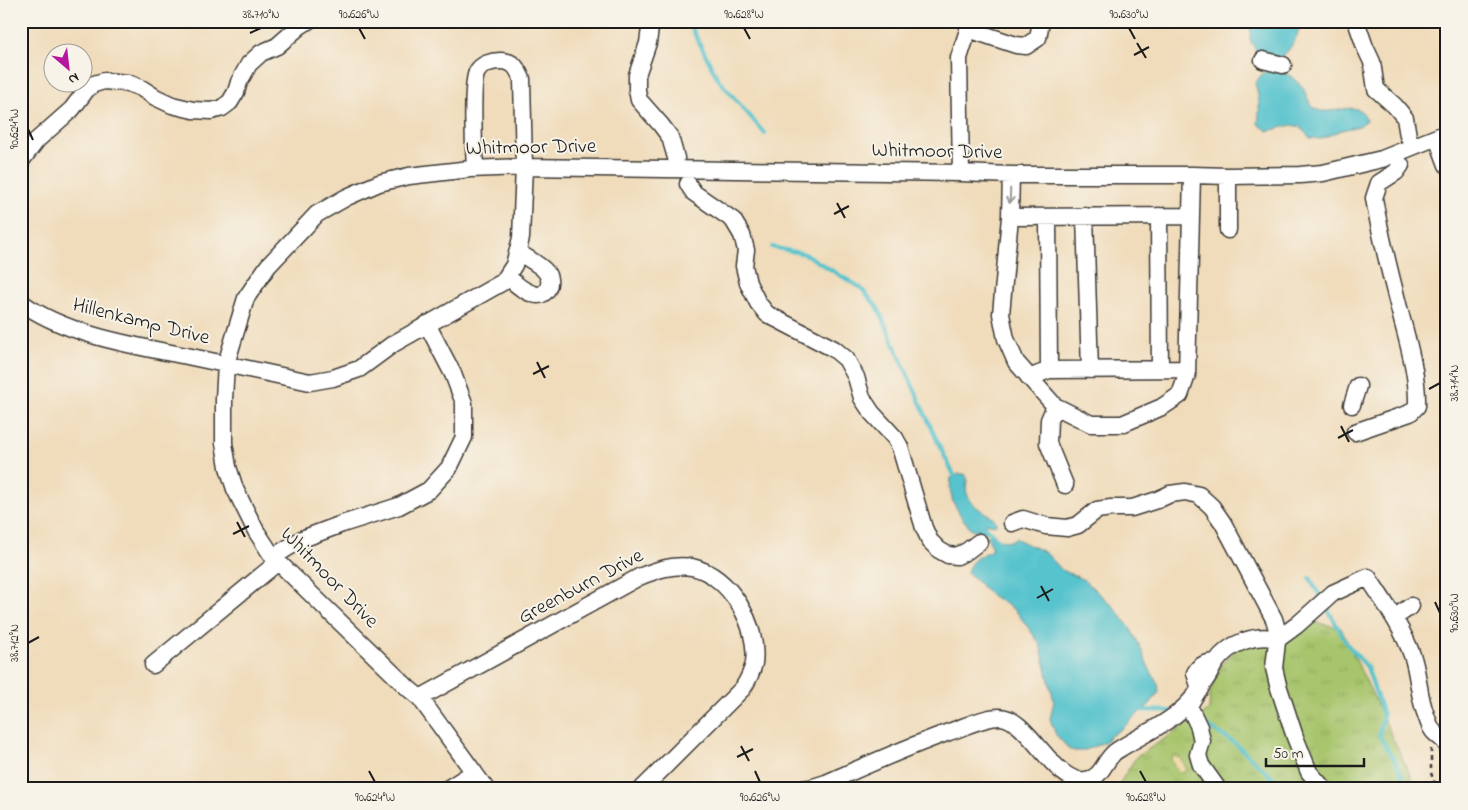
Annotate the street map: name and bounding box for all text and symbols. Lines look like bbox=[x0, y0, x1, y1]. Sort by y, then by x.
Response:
text: 38.710°N bbox=[242, 6, 280, 24]
text: 90.626°W bbox=[339, 6, 379, 24]
text: 90.628°W bbox=[724, 6, 764, 24]
text: 90.630°W bbox=[1109, 6, 1149, 24]
north arrow bbox=[42, 42, 92, 92]
text: N bbox=[64, 67, 83, 90]
text: 90.624°W bbox=[6, 109, 24, 149]
street label: Whitmoor Drive bbox=[465, 132, 597, 164]
street label: Whitmoor Drive bbox=[871, 136, 1003, 168]
one-way arrow bbox=[1006, 188, 1015, 204]
street label: Hillenkamp Drive bbox=[69, 290, 213, 354]
text: 38.714°N bbox=[1446, 365, 1464, 401]
street label: Whitmoor Drive bbox=[273, 521, 386, 636]
street label: Greenburn Drive bbox=[513, 541, 649, 633]
text: 90.630°W bbox=[1446, 593, 1464, 633]
text: 38.712°N bbox=[6, 624, 24, 662]
scale bar bbox=[1266, 735, 1363, 767]
text: 50 m bbox=[1273, 743, 1304, 765]
text: 90.624°W bbox=[355, 789, 395, 807]
text: 90.626°W bbox=[740, 789, 780, 807]
text: 90.628°W bbox=[1126, 789, 1166, 807]

